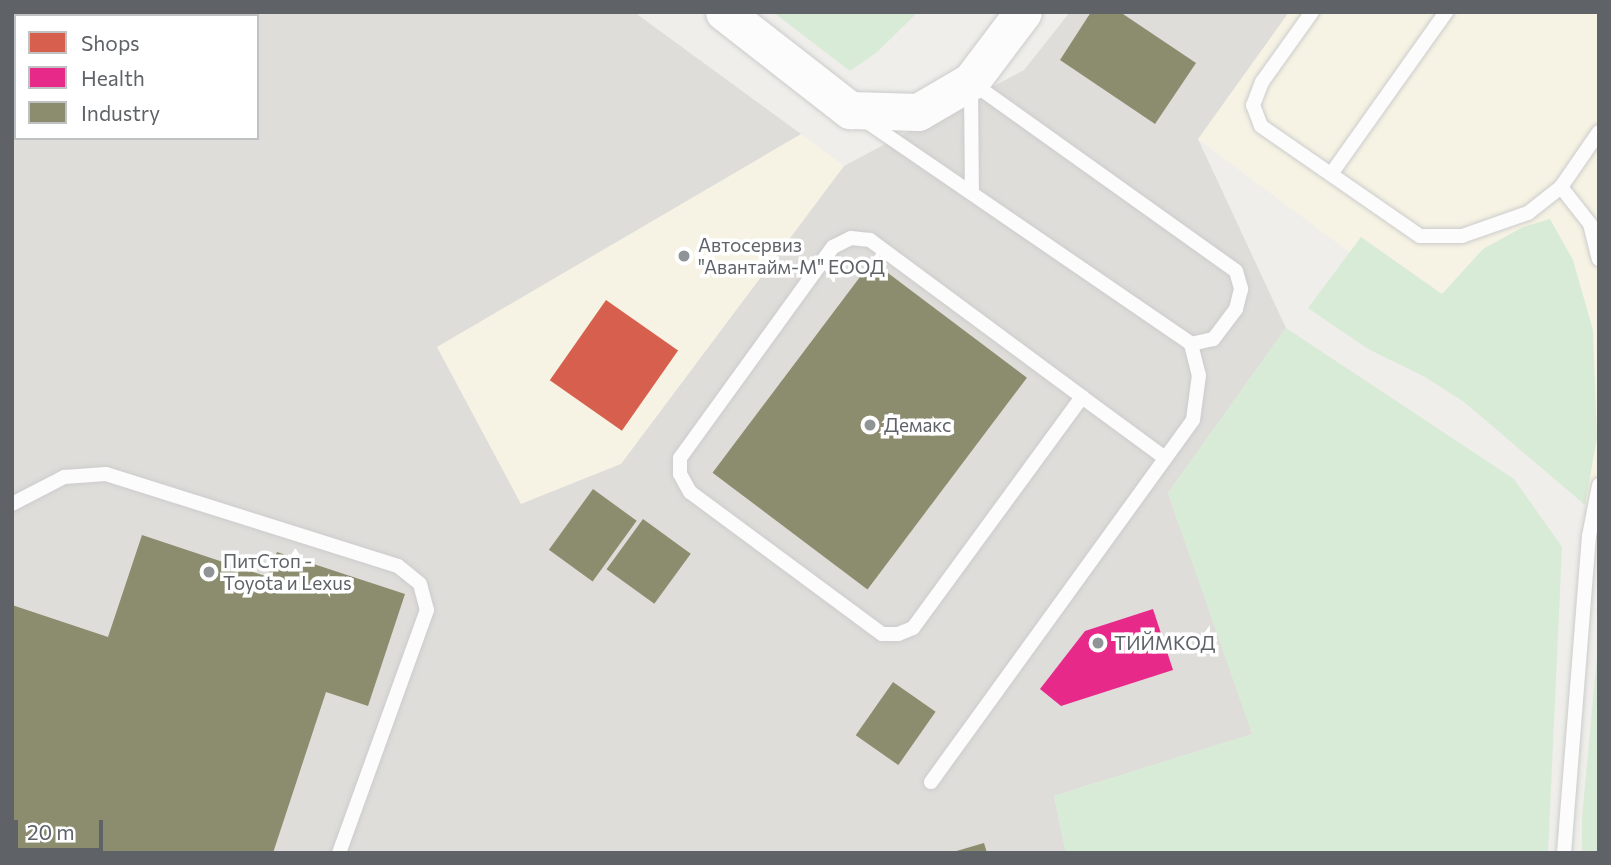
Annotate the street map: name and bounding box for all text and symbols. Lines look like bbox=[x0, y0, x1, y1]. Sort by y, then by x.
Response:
legend bbox=[14, 14, 259, 140]
text: Shops bbox=[81, 30, 140, 55]
text: Health bbox=[81, 65, 145, 90]
text: Industry bbox=[81, 100, 160, 125]
place label: Автосервиз "Авантайм-М" ЕООД bbox=[698, 234, 885, 278]
marker: Автосервиз "Авантайм-М" ЕООД bbox=[676, 248, 692, 264]
place label: Демакс bbox=[884, 414, 951, 436]
marker: Демакс bbox=[862, 417, 878, 433]
place label: ПитСтоп - Toyota и Lexus bbox=[223, 550, 352, 594]
marker: ПитСтоп - Toyota и Lexus bbox=[201, 564, 217, 580]
place label: ТИЙМКОД bbox=[1114, 632, 1215, 654]
marker: ТИЙМКОД bbox=[1088, 633, 1108, 653]
scale bar bbox=[18, 806, 107, 850]
text: 20 m bbox=[27, 819, 75, 844]

